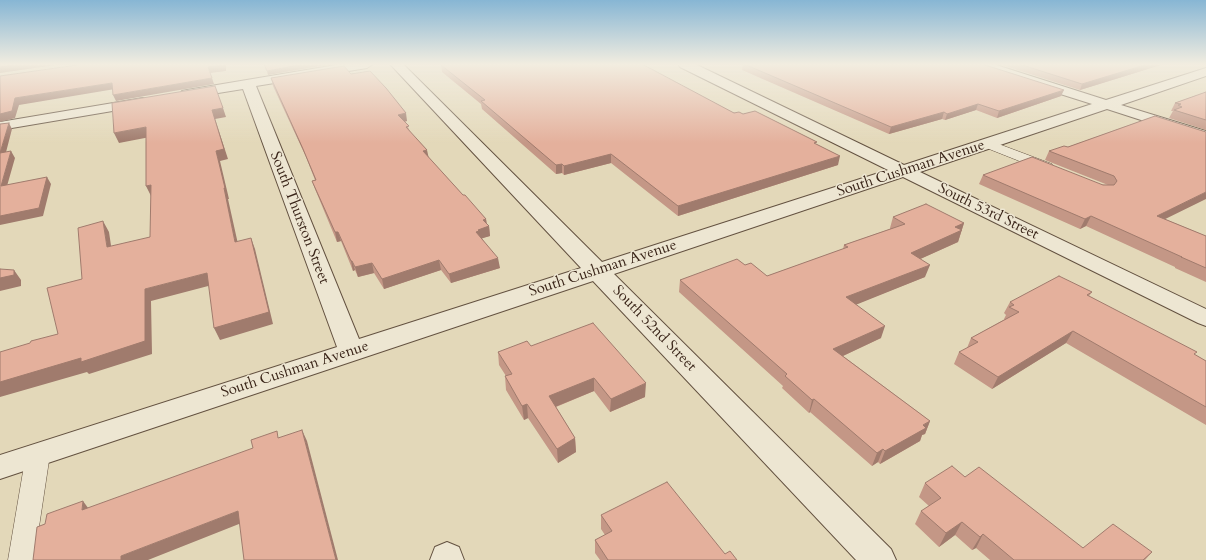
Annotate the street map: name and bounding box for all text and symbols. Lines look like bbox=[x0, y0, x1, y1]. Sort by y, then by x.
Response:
street label: South Cushman Avenue bbox=[835, 137, 987, 201]
street label: South Thurston Street bbox=[265, 149, 333, 287]
street label: South 53rd Street bbox=[935, 180, 1041, 244]
street label: South Cushman Avenue bbox=[527, 237, 679, 301]
street label: South 52nd Street bbox=[608, 282, 700, 376]
street label: South Cushman Avenue bbox=[219, 338, 371, 402]

